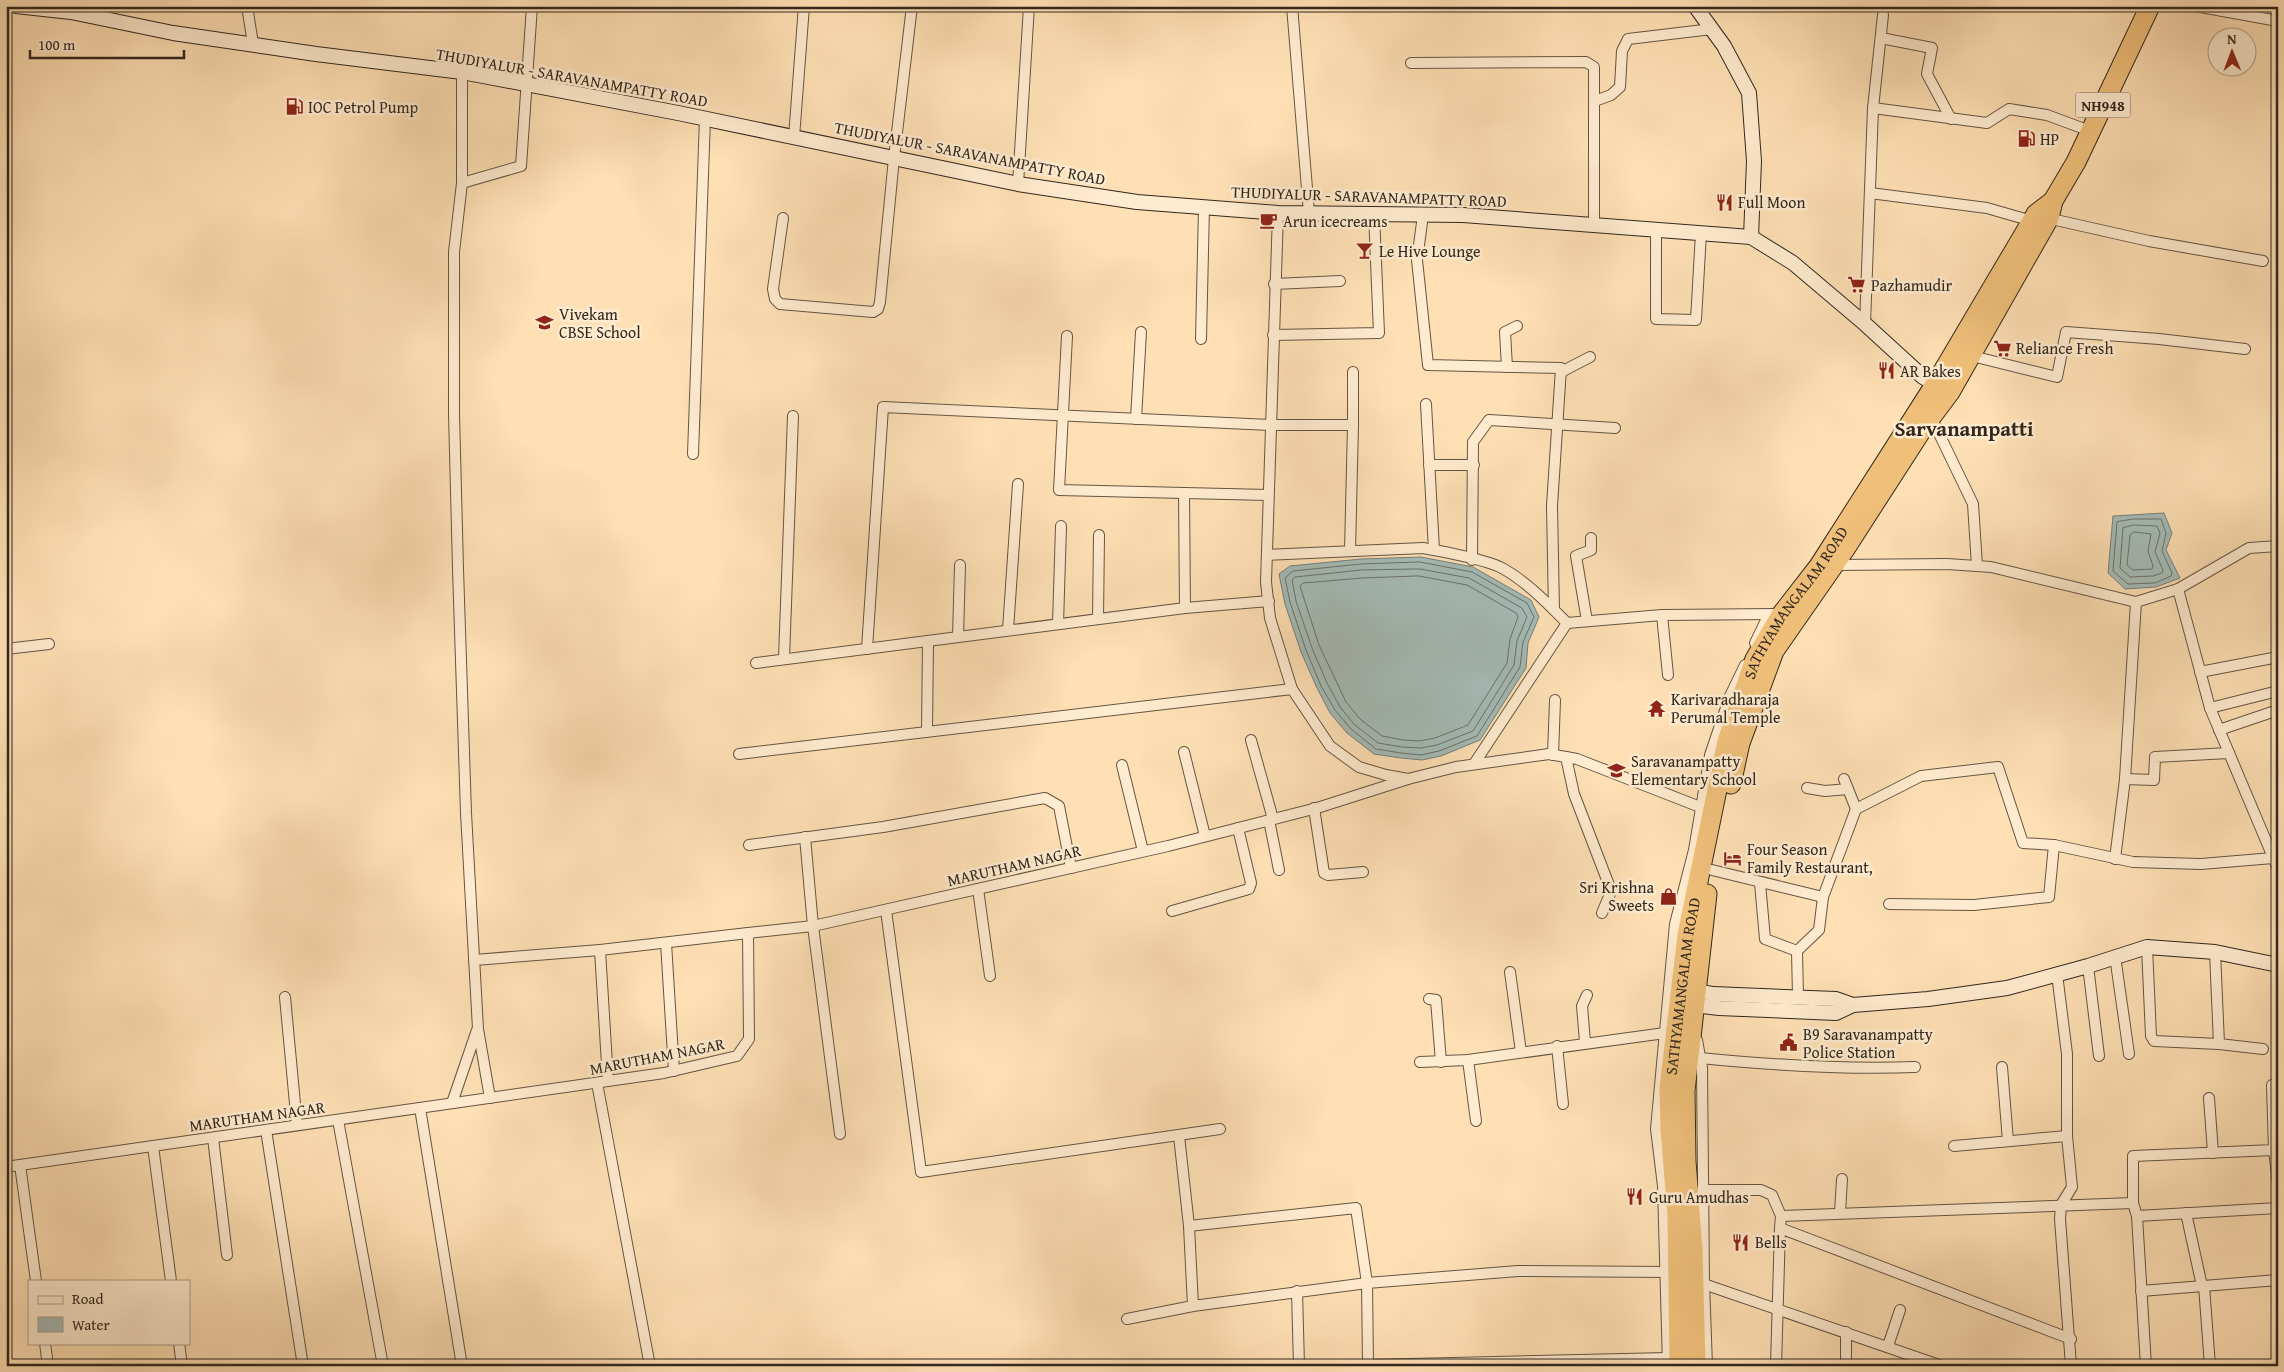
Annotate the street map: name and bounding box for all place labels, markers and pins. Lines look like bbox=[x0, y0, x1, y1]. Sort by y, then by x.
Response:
place label: IOC Petrol Pump bbox=[308, 95, 418, 119]
fuel station icon: IOC Petrol Pump bbox=[284, 97, 304, 117]
place label: HP bbox=[2040, 127, 2059, 151]
fuel station icon: HP bbox=[2016, 129, 2036, 149]
place label: Full Moon bbox=[1738, 190, 1805, 214]
restaurant icon: Full Moon bbox=[1714, 192, 1734, 212]
place label: Arun icecreams bbox=[1283, 209, 1388, 233]
cafe icon: Arun icecreams bbox=[1259, 211, 1279, 231]
place label: Le Hive Lounge bbox=[1379, 239, 1481, 263]
bar icon: Le Hive Lounge bbox=[1355, 241, 1375, 261]
place label: Pazhamudir bbox=[1871, 273, 1952, 297]
supermarket icon: Pazhamudir bbox=[1847, 275, 1867, 295]
place label: Vivekam CBSE School bbox=[559, 302, 641, 344]
school or university icon: Vivekam CBSE School bbox=[535, 313, 555, 333]
place label: Reliance Fresh bbox=[2016, 336, 2113, 360]
supermarket icon: Reliance Fresh bbox=[1992, 338, 2012, 358]
place label: AR Bakes bbox=[1900, 359, 1961, 383]
restaurant icon: AR Bakes bbox=[1876, 361, 1896, 381]
place label: Karivaradharaja Perumal Temple bbox=[1671, 687, 1781, 729]
temple icon: Karivaradharaja Perumal Temple bbox=[1647, 698, 1667, 718]
place label: Saravanampatty Elementary School bbox=[1631, 749, 1757, 791]
school or university icon: Saravanampatty Elementary School bbox=[1607, 760, 1627, 780]
place label: Four Season Family Restaurant, bbox=[1747, 837, 1873, 879]
hotel icon: Four Season Family Restaurant, bbox=[1723, 848, 1743, 868]
place label: Sri Krishna Sweets bbox=[1579, 875, 1654, 917]
shop icon: Sri Krishna Sweets bbox=[1658, 886, 1678, 906]
place label: B9 Saravanampatty Police Station bbox=[1803, 1022, 1933, 1064]
public building icon: B9 Saravanampatty Police Station bbox=[1779, 1033, 1799, 1053]
place label: Guru Amudhas bbox=[1649, 1185, 1749, 1209]
restaurant icon: Guru Amudhas bbox=[1625, 1187, 1645, 1207]
place label: Bells bbox=[1755, 1230, 1787, 1254]
restaurant icon: Bells bbox=[1731, 1232, 1751, 1252]

